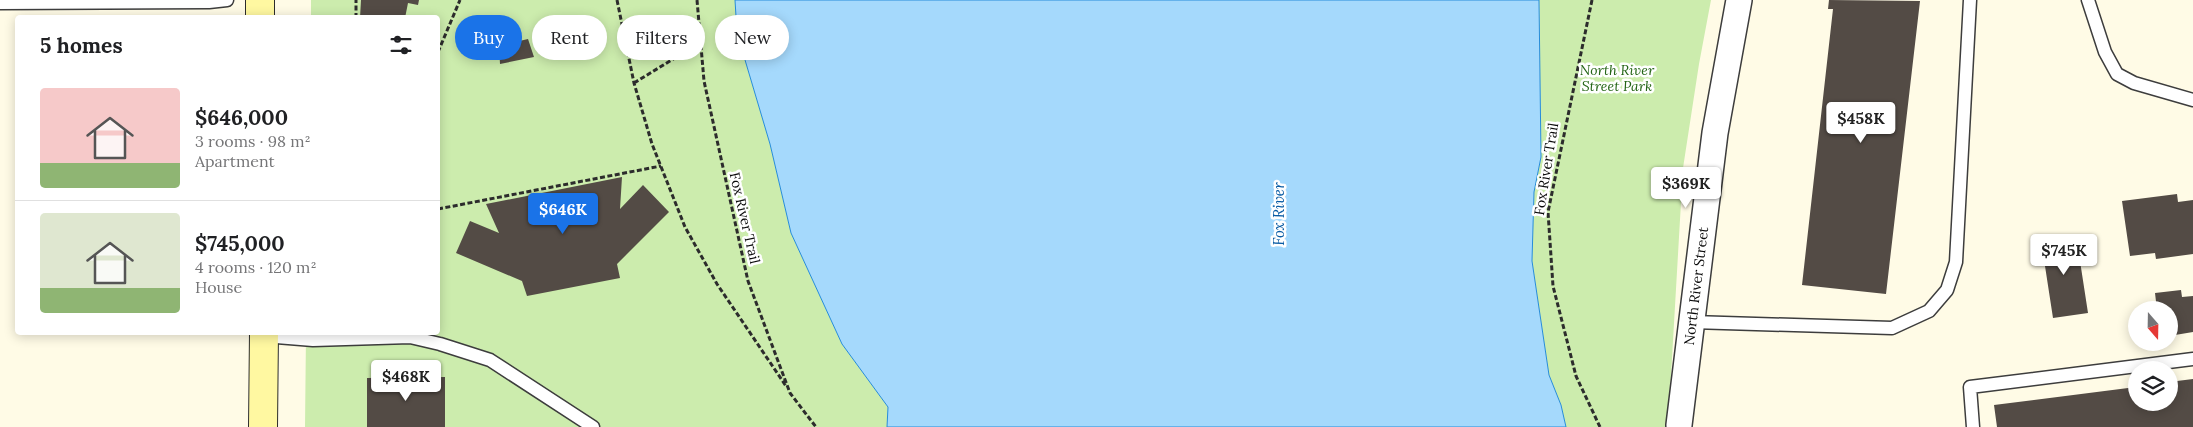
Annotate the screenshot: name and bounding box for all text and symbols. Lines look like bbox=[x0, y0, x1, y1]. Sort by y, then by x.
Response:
chip: Buy bbox=[455, 15, 522, 60]
chip: Rent bbox=[532, 15, 607, 60]
chip: Filters bbox=[617, 15, 705, 60]
chip: New bbox=[715, 15, 789, 60]
icon: filters bbox=[387, 31, 415, 59]
text: 5 homes bbox=[40, 32, 123, 59]
park label: North River Street Park bbox=[1580, 61, 1655, 95]
pin: $458K bbox=[1826, 102, 1896, 144]
text: $646,000 bbox=[195, 104, 288, 131]
icon: home bbox=[80, 108, 140, 168]
text: $458K bbox=[1837, 108, 1885, 128]
street label: Fox River Trail bbox=[1530, 121, 1562, 217]
text: 3 rooms · 98 m² bbox=[195, 131, 311, 151]
text: Apartment bbox=[195, 151, 275, 171]
pin: $369K bbox=[1651, 166, 1721, 209]
street label: Fox River Trail bbox=[726, 170, 764, 266]
text: $369K bbox=[1662, 173, 1710, 193]
water label: Fox River bbox=[1269, 182, 1288, 246]
pin: $646K bbox=[528, 192, 598, 235]
text: $646K bbox=[539, 199, 587, 219]
street label: North River Street bbox=[1680, 225, 1712, 346]
text: $745,000 bbox=[195, 230, 285, 257]
icon: home bbox=[80, 233, 140, 293]
pin: $745K bbox=[2029, 234, 2099, 276]
text: $745K bbox=[2041, 240, 2087, 260]
text: 4 rooms · 120 m² bbox=[195, 257, 317, 277]
text: House bbox=[195, 277, 242, 297]
north arrow bbox=[2128, 301, 2178, 351]
map controls bbox=[2128, 301, 2178, 411]
pin: $468K bbox=[371, 360, 441, 402]
button: layers bbox=[2128, 361, 2178, 411]
text: $468K bbox=[382, 366, 430, 386]

